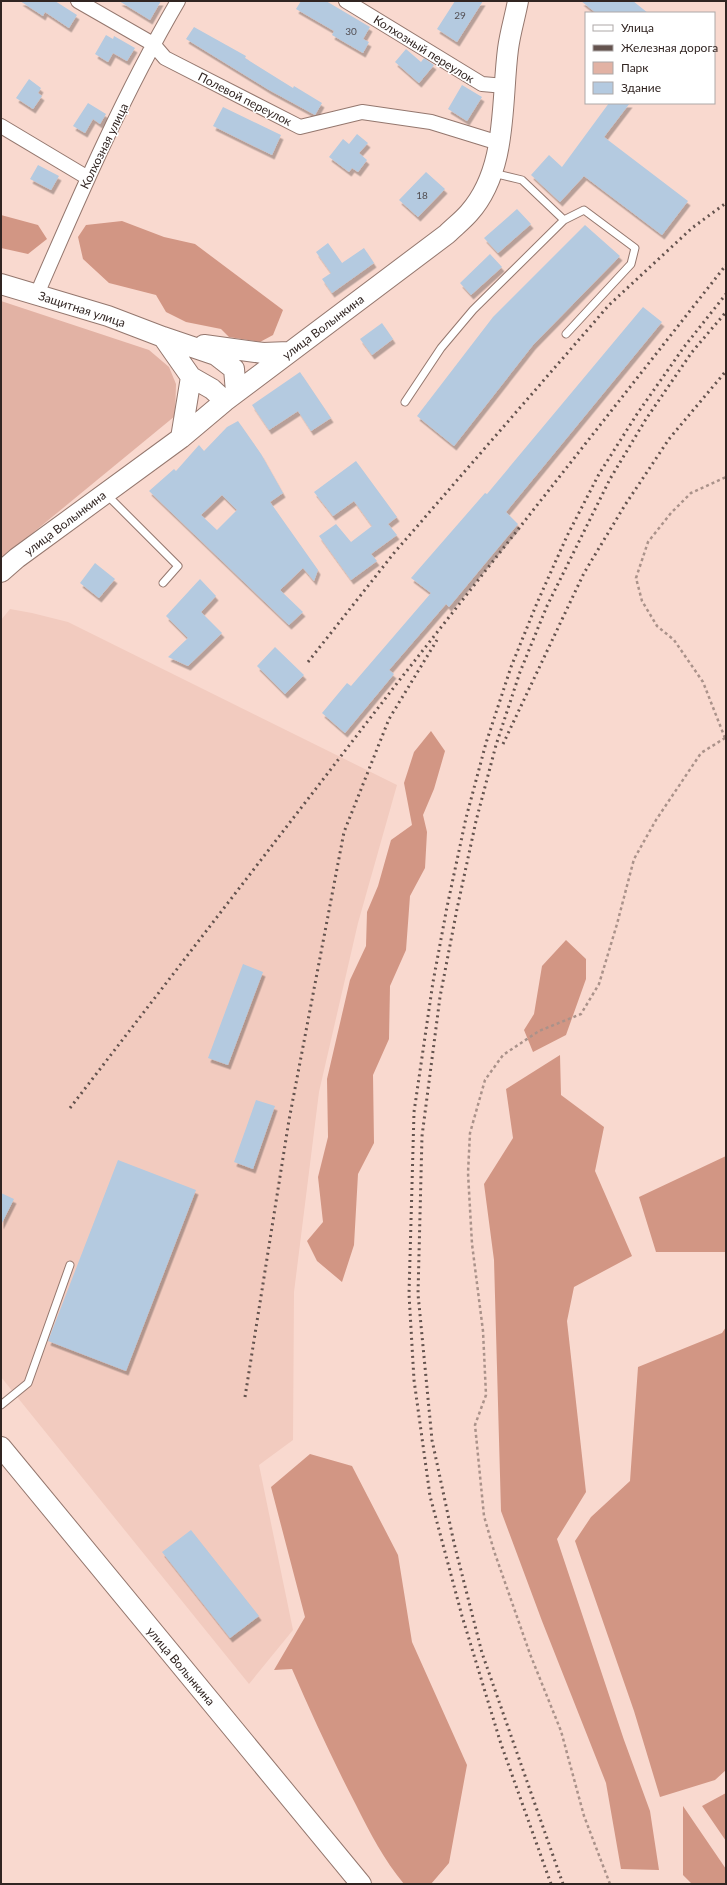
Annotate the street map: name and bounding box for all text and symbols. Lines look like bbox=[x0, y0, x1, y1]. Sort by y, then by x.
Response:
house number: 29 bbox=[454, 9, 466, 21]
street label: Колхозный переулок bbox=[371, 12, 478, 87]
legend bbox=[585, 12, 715, 104]
text: Улица bbox=[621, 20, 654, 35]
house number: 30 bbox=[345, 25, 357, 37]
text: Железная дорога bbox=[621, 40, 718, 55]
text: Парк bbox=[621, 60, 649, 75]
street label: Полевой переулок bbox=[196, 69, 295, 129]
text: Здание bbox=[621, 80, 661, 95]
street label: Колхозная улица bbox=[77, 101, 131, 191]
house number: 18 bbox=[416, 189, 428, 201]
street label: Защитная улица bbox=[37, 288, 127, 330]
street label: улица Волынкина bbox=[279, 291, 367, 363]
street label: улица Волынкина bbox=[21, 487, 109, 559]
street label: улица Волынкина bbox=[144, 1623, 218, 1709]

